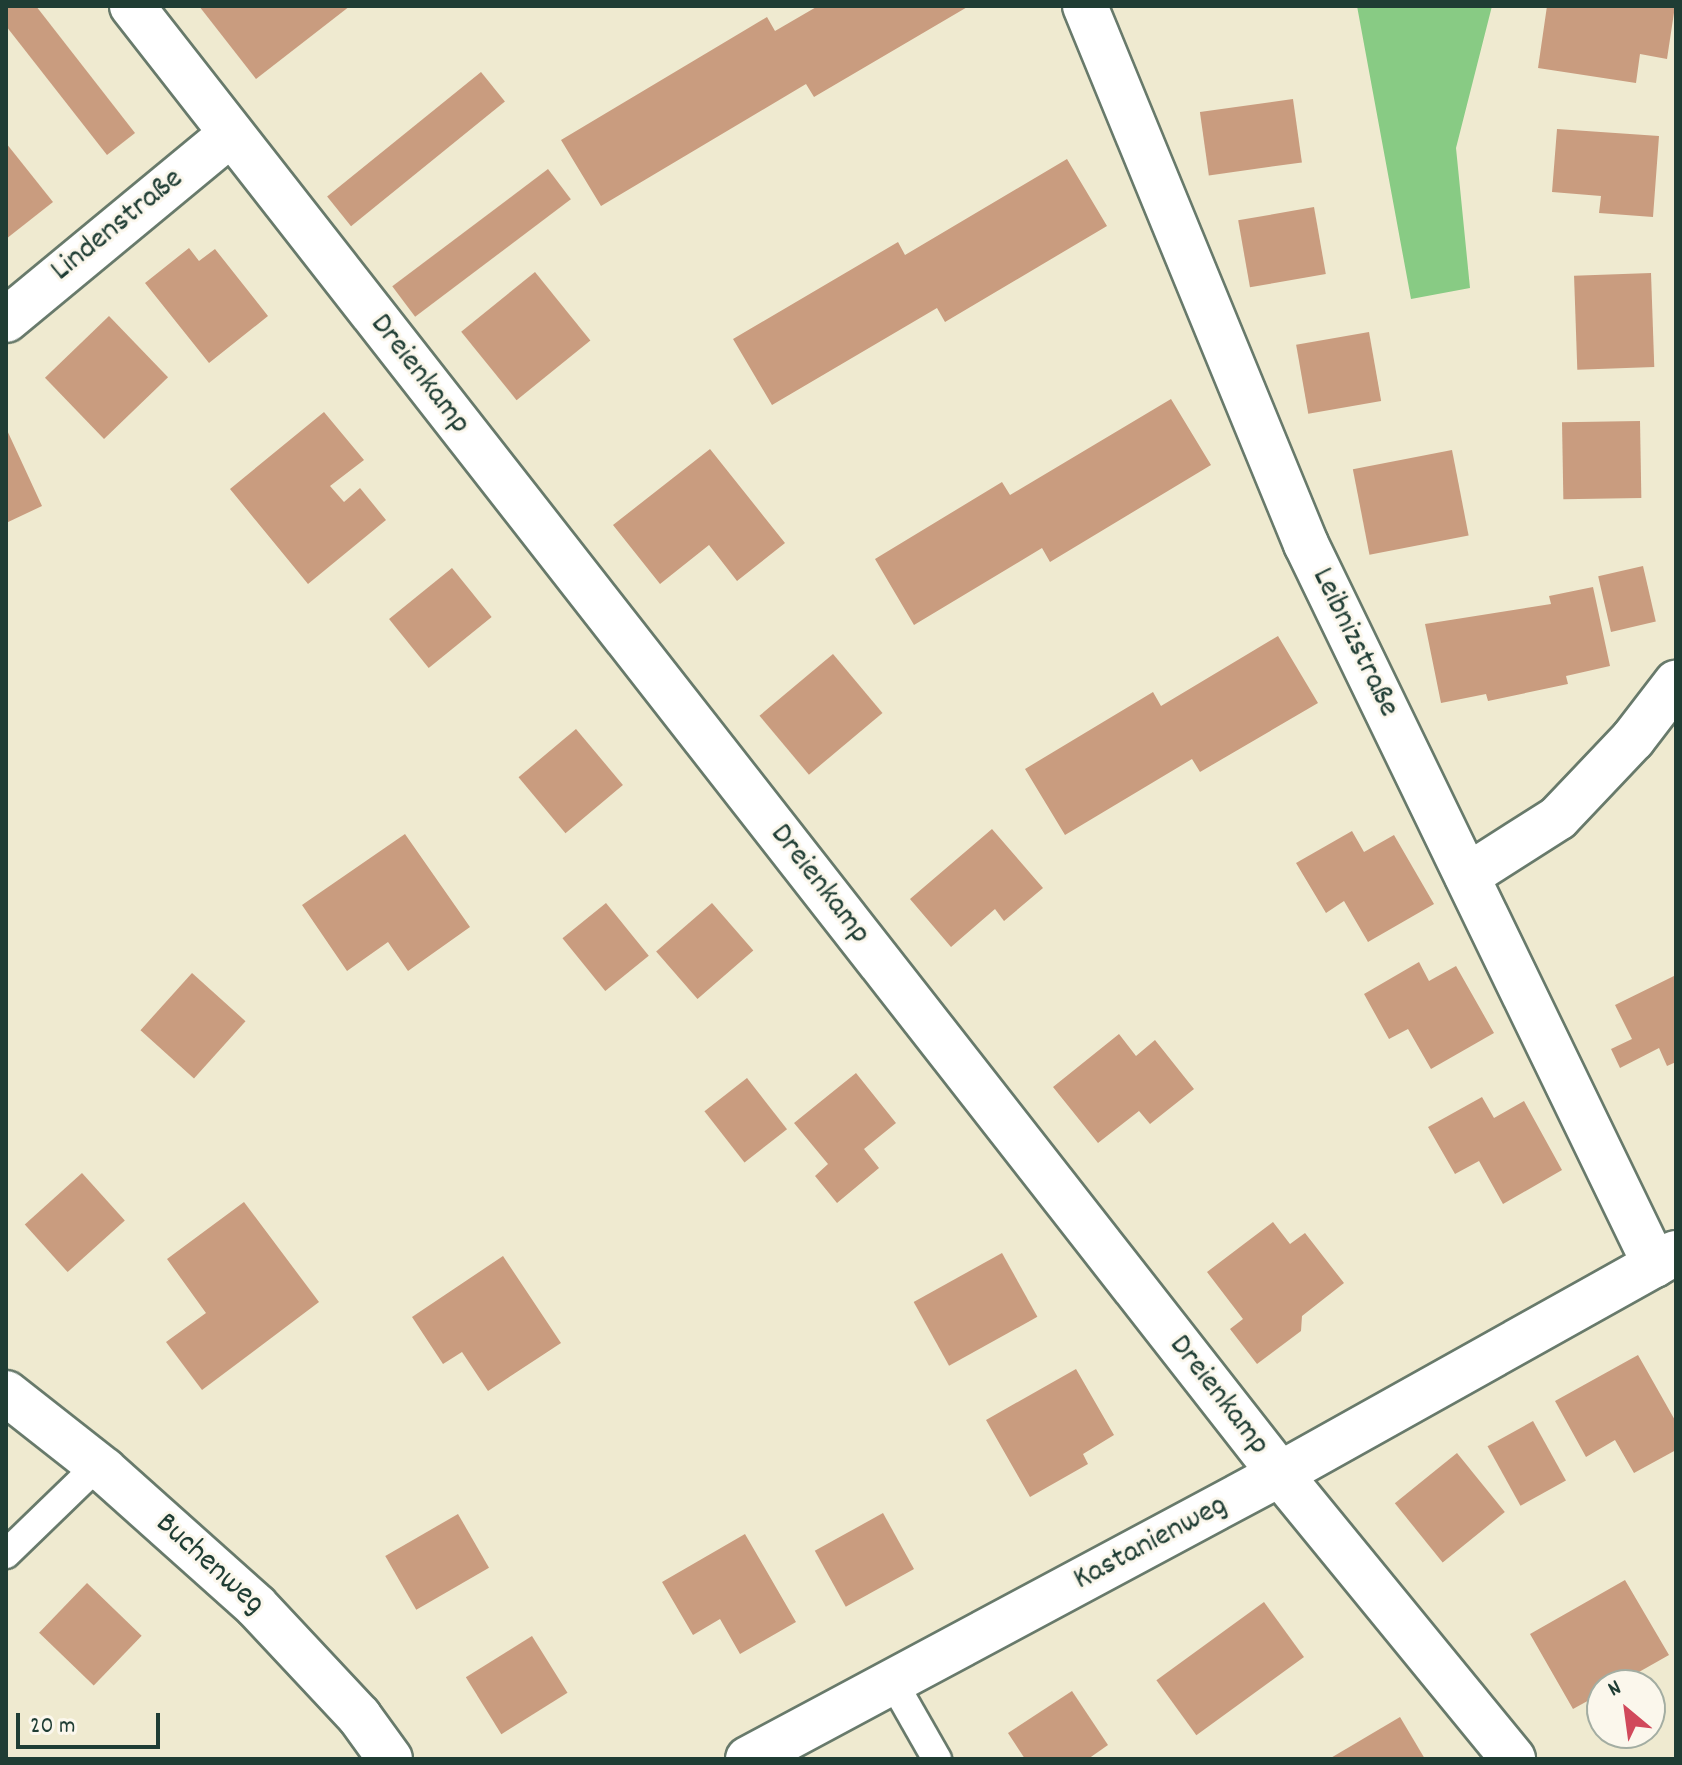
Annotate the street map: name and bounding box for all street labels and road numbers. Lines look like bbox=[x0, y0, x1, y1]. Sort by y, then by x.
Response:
street label: Lindenstraße bbox=[44, 161, 192, 291]
street label: Dreienkamp bbox=[360, 307, 478, 443]
street label: Leibnizstraße bbox=[1301, 562, 1407, 724]
street label: Dreienkamp bbox=[760, 817, 878, 953]
street label: Dreienkamp bbox=[1159, 1328, 1277, 1464]
street label: Kastanienweg bbox=[1068, 1488, 1234, 1600]
street label: Buchenweg bbox=[146, 1506, 272, 1624]

